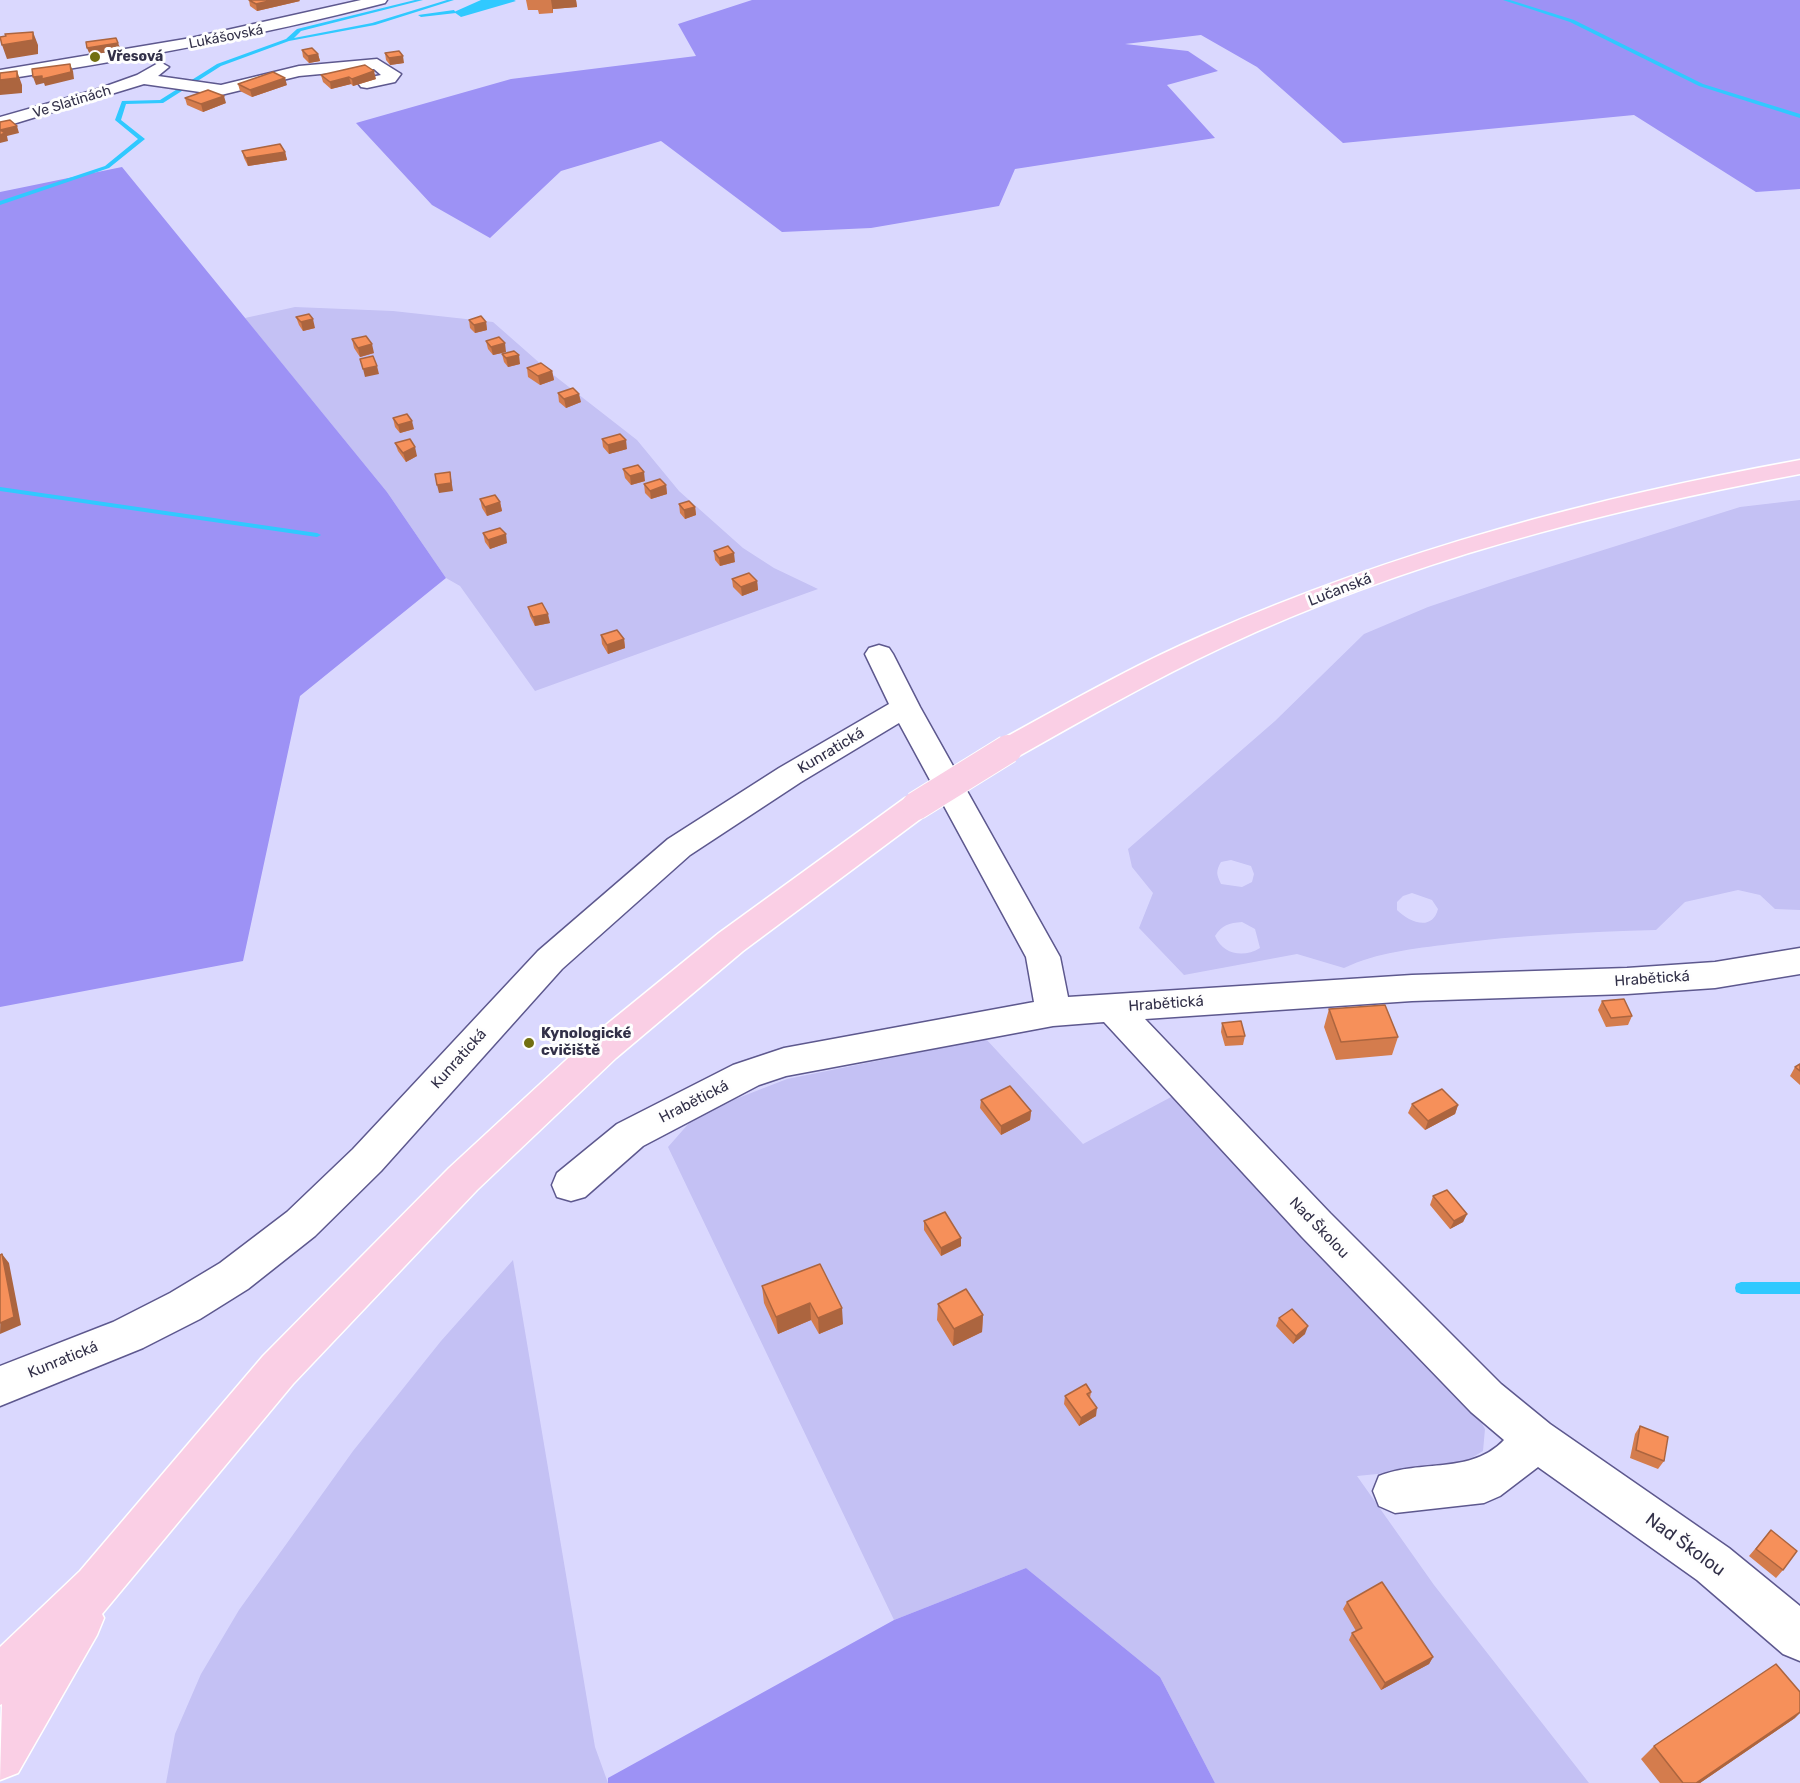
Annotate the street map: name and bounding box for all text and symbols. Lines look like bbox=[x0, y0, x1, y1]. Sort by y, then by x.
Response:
street label: Lukášovská bbox=[187, 22, 265, 52]
place label: Vřesová bbox=[107, 49, 163, 65]
marker: Vřesová bbox=[88, 50, 102, 64]
street label: Ve Slatinách bbox=[31, 82, 113, 122]
street label: Lučanská bbox=[1306, 570, 1374, 610]
street label: Kunratická bbox=[795, 724, 867, 778]
street label: Hrabětická bbox=[1614, 967, 1690, 991]
street label: Hrabětická bbox=[1128, 992, 1204, 1016]
street label: Kunratická bbox=[427, 1025, 491, 1093]
place label: Kynologické cvičiště bbox=[541, 1025, 631, 1060]
marker: Kynologické cvičiště bbox=[522, 1036, 536, 1050]
street label: Hrabětická bbox=[656, 1077, 732, 1127]
street label: Nad Školou bbox=[1285, 1194, 1353, 1262]
street label: Kunratická bbox=[25, 1338, 101, 1382]
street label: Nad Školou bbox=[1641, 1509, 1729, 1581]

